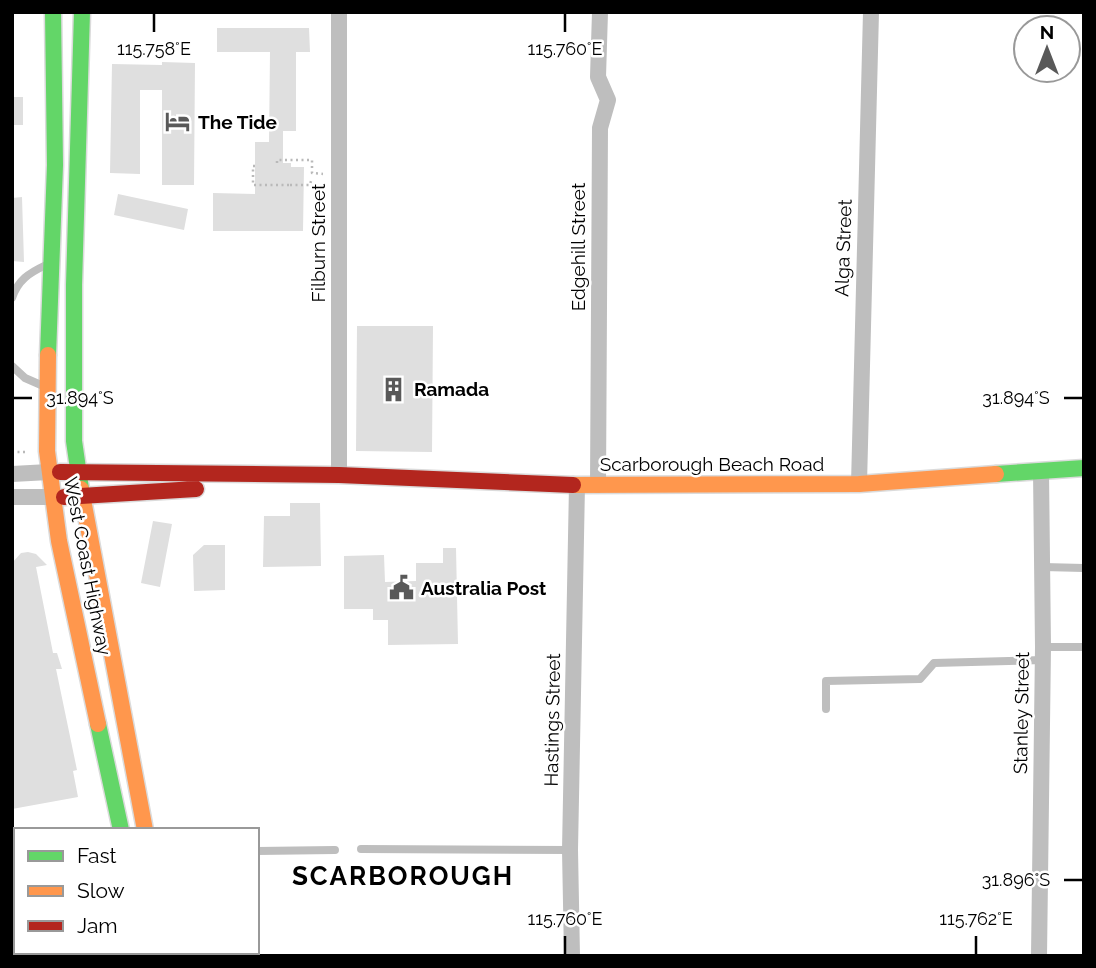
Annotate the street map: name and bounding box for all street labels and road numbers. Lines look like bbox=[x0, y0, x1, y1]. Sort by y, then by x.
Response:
street label: Edgehill Street bbox=[567, 182, 589, 311]
street label: Filburn Street bbox=[307, 183, 329, 302]
street label: Alga Street bbox=[830, 198, 856, 297]
street label: Scarborough Beach Road bbox=[600, 453, 824, 475]
street label: West Coast Highway bbox=[60, 475, 116, 657]
street label: Stanley Street bbox=[1009, 651, 1033, 774]
street label: Hastings Street bbox=[540, 652, 564, 787]

